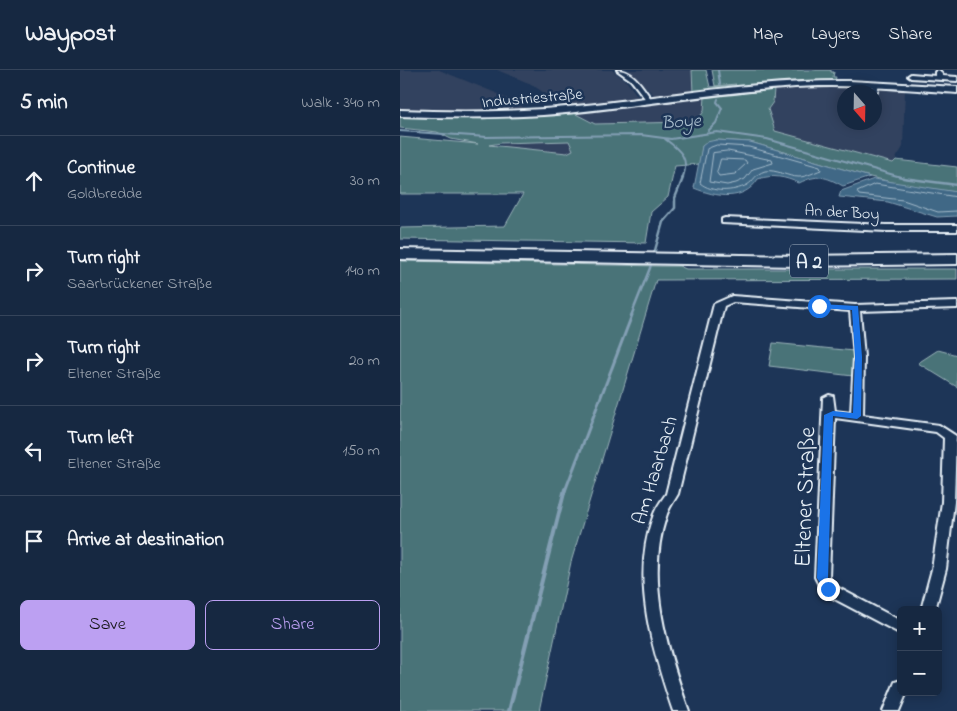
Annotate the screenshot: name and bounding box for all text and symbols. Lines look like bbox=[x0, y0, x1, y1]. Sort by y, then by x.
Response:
text: Waypost bbox=[25, 17, 116, 52]
text: Map bbox=[753, 22, 783, 48]
text: Layers bbox=[811, 22, 861, 48]
text: Share bbox=[889, 22, 932, 48]
street label: Industriestraße bbox=[481, 83, 584, 115]
north arrow bbox=[837, 85, 882, 130]
text: 5 min bbox=[20, 88, 68, 118]
text: Walk · 340 m bbox=[301, 91, 380, 115]
water label: Boye bbox=[661, 109, 703, 137]
text: Continue bbox=[67, 155, 135, 182]
icon: ahead bbox=[20, 167, 48, 195]
text: 30 m bbox=[350, 169, 380, 193]
text: Goldbredde bbox=[67, 182, 142, 206]
street label: An der Boy bbox=[804, 199, 880, 227]
text: Turn right bbox=[67, 245, 140, 272]
road number: A 2 bbox=[790, 245, 828, 278]
icon: right bbox=[20, 257, 48, 285]
text: 140 m bbox=[345, 259, 380, 283]
text: Saarbrückener Straße bbox=[67, 272, 212, 296]
route start bbox=[808, 295, 831, 318]
text: Turn right bbox=[67, 335, 140, 362]
icon: right bbox=[20, 347, 48, 375]
text: 20 m bbox=[349, 349, 380, 373]
text: Eltener Straße bbox=[67, 362, 161, 386]
street label: Am Haarbach bbox=[626, 413, 687, 529]
text: Turn left bbox=[67, 425, 134, 452]
street label: Eltener Straße bbox=[787, 426, 826, 568]
icon: left bbox=[20, 437, 48, 465]
text: 150 m bbox=[342, 439, 380, 463]
text: Eltener Straße bbox=[67, 452, 161, 476]
icon: arrive bbox=[20, 527, 48, 555]
text: Arrive at destination bbox=[67, 527, 224, 554]
route end bbox=[817, 578, 840, 601]
button: Save bbox=[20, 600, 195, 650]
button: Share bbox=[205, 600, 380, 650]
map controls bbox=[897, 606, 942, 696]
button: + bbox=[897, 606, 942, 651]
button: − bbox=[897, 651, 942, 696]

